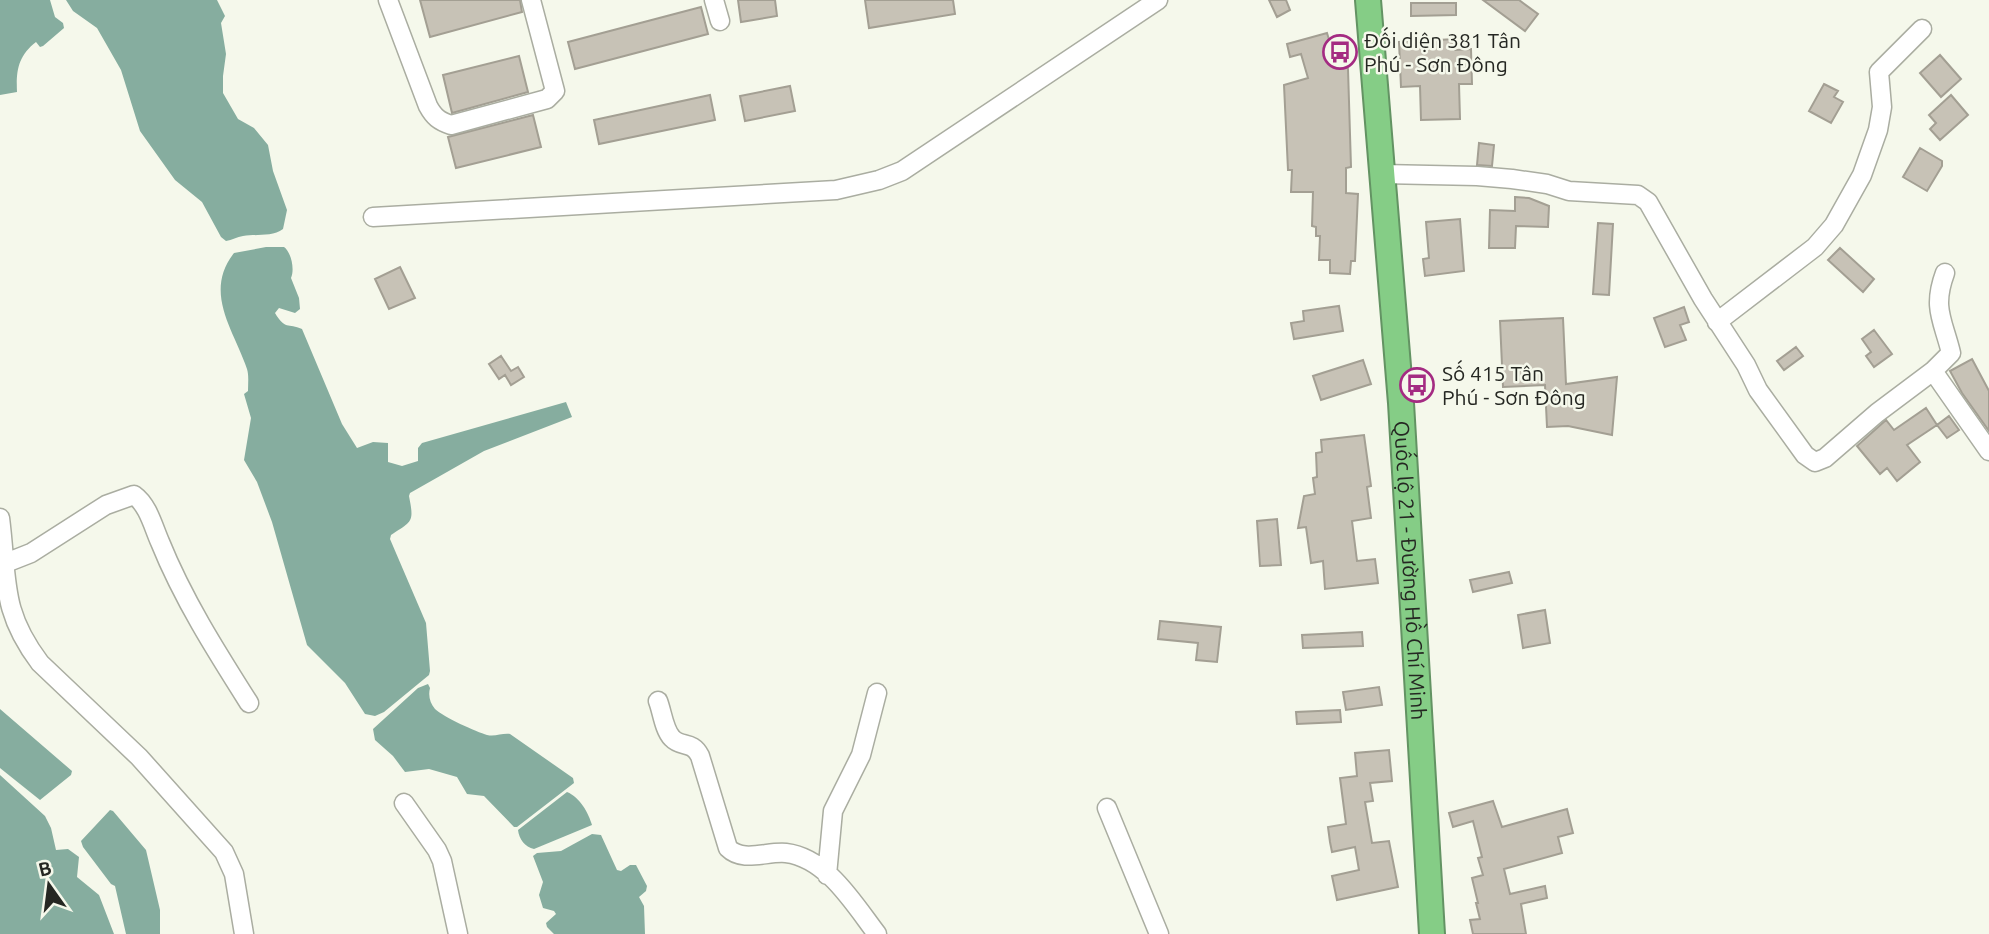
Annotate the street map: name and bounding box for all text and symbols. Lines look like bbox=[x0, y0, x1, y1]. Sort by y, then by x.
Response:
place label: Đối diện 381 Tân Phú - Sơn Đông bbox=[1364, 26, 1521, 76]
bus stop icon: Đối diện 381 Tân Phú - Sơn Đông bbox=[1321, 33, 1359, 71]
place label: Số 415 Tân Phú - Sơn Đông bbox=[1442, 359, 1586, 409]
bus stop icon: Số 415 Tân Phú - Sơn Đông bbox=[1398, 366, 1436, 404]
street label: Quốc lộ 21 - Đường Hồ Chí Minh bbox=[1390, 420, 1431, 721]
north arrow bbox=[14, 850, 84, 920]
text: B bbox=[36, 856, 54, 881]

